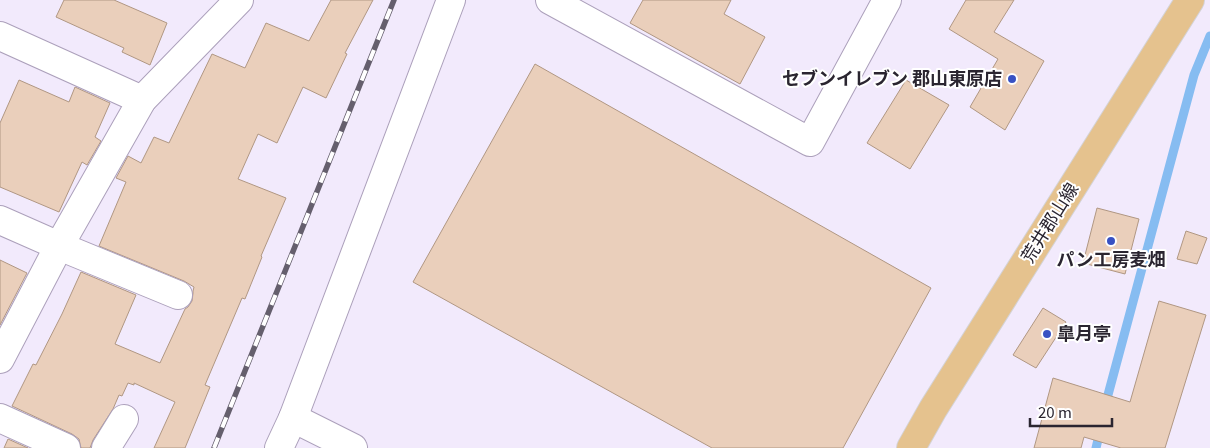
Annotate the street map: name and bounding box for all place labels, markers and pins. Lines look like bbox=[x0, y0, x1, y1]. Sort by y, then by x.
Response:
place label: セブンイレブン 郡山東原店 bbox=[782, 64, 1002, 90]
marker: セブンイレブン 郡山東原店 bbox=[1006, 73, 1018, 85]
marker: パン工房麦畑 bbox=[1105, 235, 1117, 247]
place label: パン工房麦畑 bbox=[1057, 245, 1165, 271]
place label: 皐月亭 bbox=[1057, 319, 1111, 345]
marker: 皐月亭 bbox=[1041, 328, 1053, 340]

